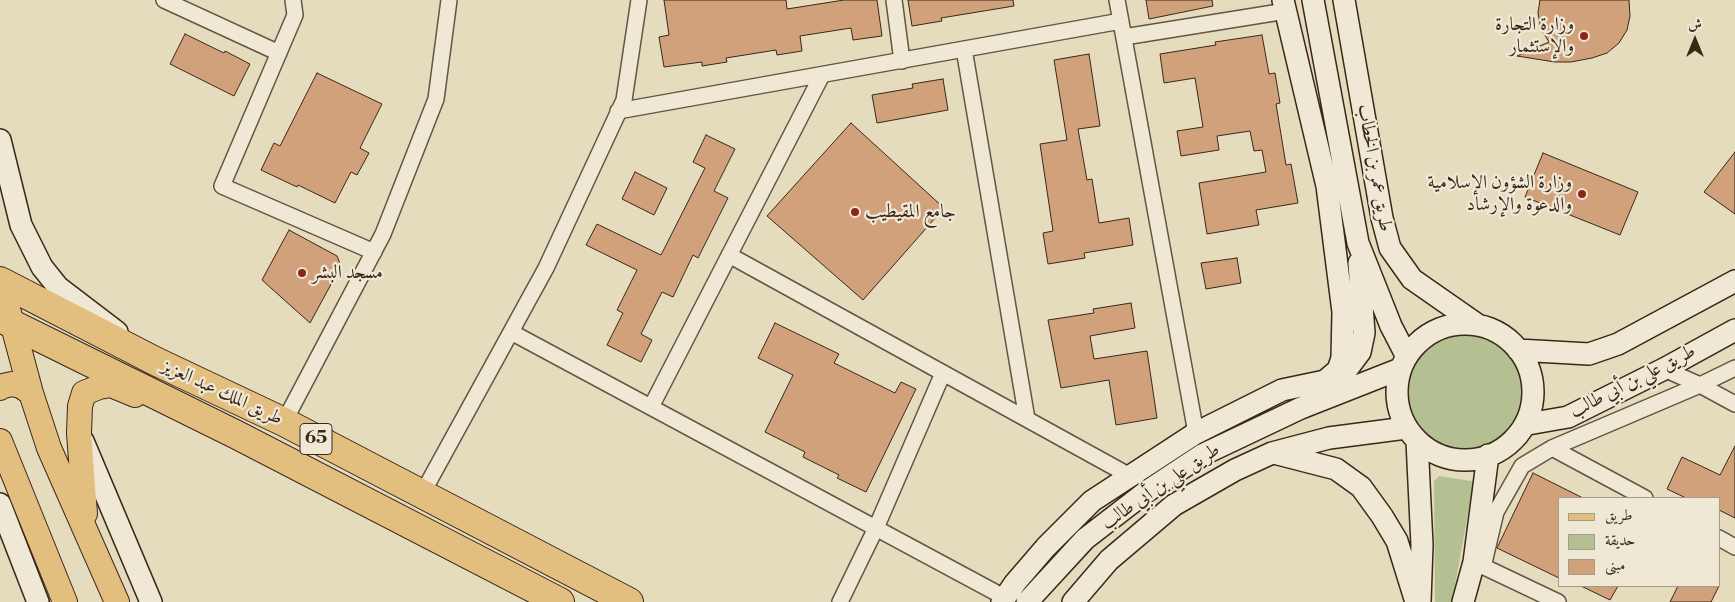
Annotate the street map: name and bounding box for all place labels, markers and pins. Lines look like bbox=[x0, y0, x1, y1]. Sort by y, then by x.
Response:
place label: وزارة التجارة والإستثمار bbox=[1495, 14, 1574, 58]
marker: وزارة التجارة والإستثمار bbox=[1578, 30, 1590, 42]
place label: وزارة الشؤون الإسلامية والدعوة والإرشاد bbox=[1428, 172, 1572, 216]
marker: وزارة الشؤون الإسلامية والدعوة والإرشاد bbox=[1576, 188, 1588, 200]
place label: جامع المقيطيب bbox=[865, 201, 956, 223]
marker: جامع المقيطيب bbox=[849, 206, 861, 218]
place label: مسجد البشر bbox=[312, 262, 383, 284]
marker: مسجد البشر bbox=[296, 267, 308, 279]

